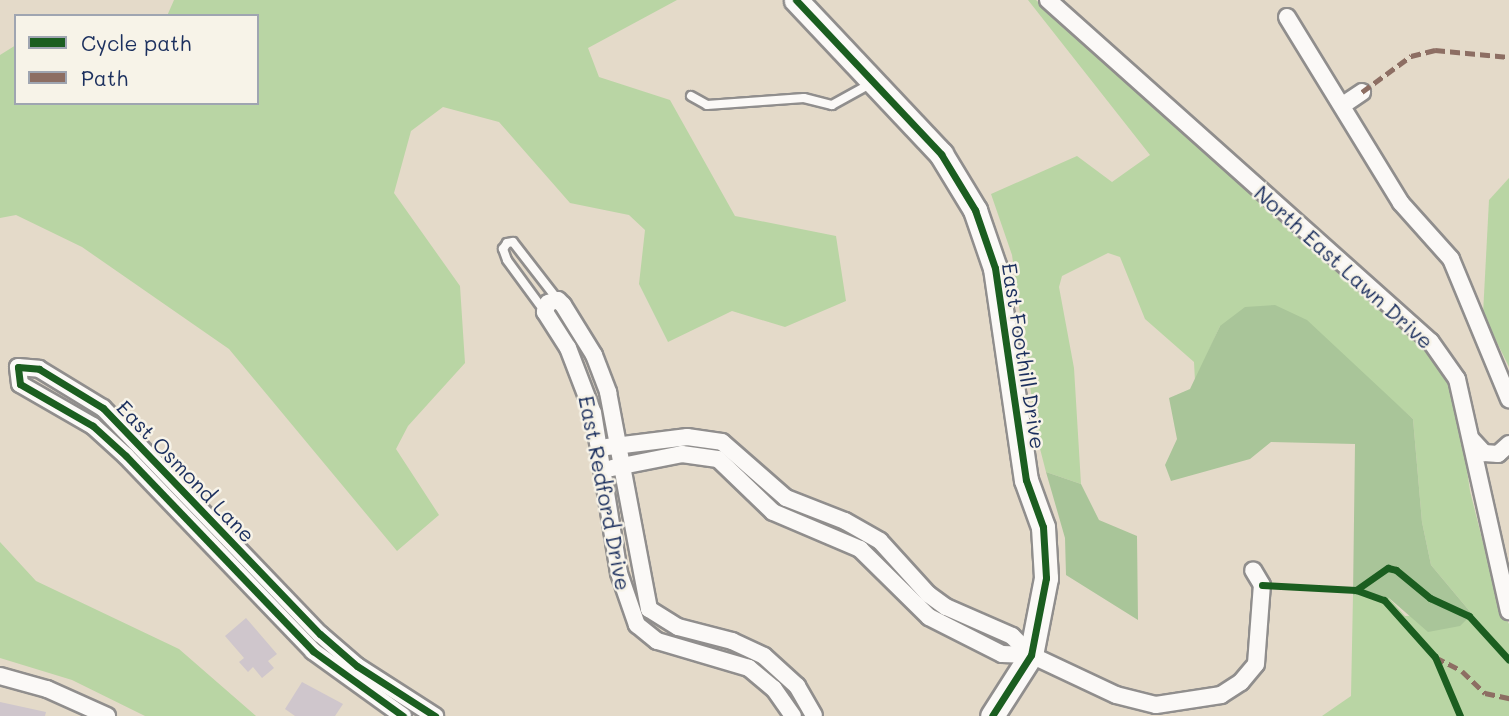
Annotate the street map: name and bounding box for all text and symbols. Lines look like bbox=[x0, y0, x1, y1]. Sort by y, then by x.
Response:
legend bbox=[14, 14, 259, 105]
text: Cycle path bbox=[81, 29, 191, 56]
text: Path bbox=[81, 64, 128, 91]
street label: North East Lawn Drive bbox=[1249, 180, 1439, 354]
street label: East Foothill Drive bbox=[997, 261, 1051, 451]
street label: East Redford Drive bbox=[574, 394, 636, 592]
street label: East Osmond Lane bbox=[112, 395, 260, 547]

